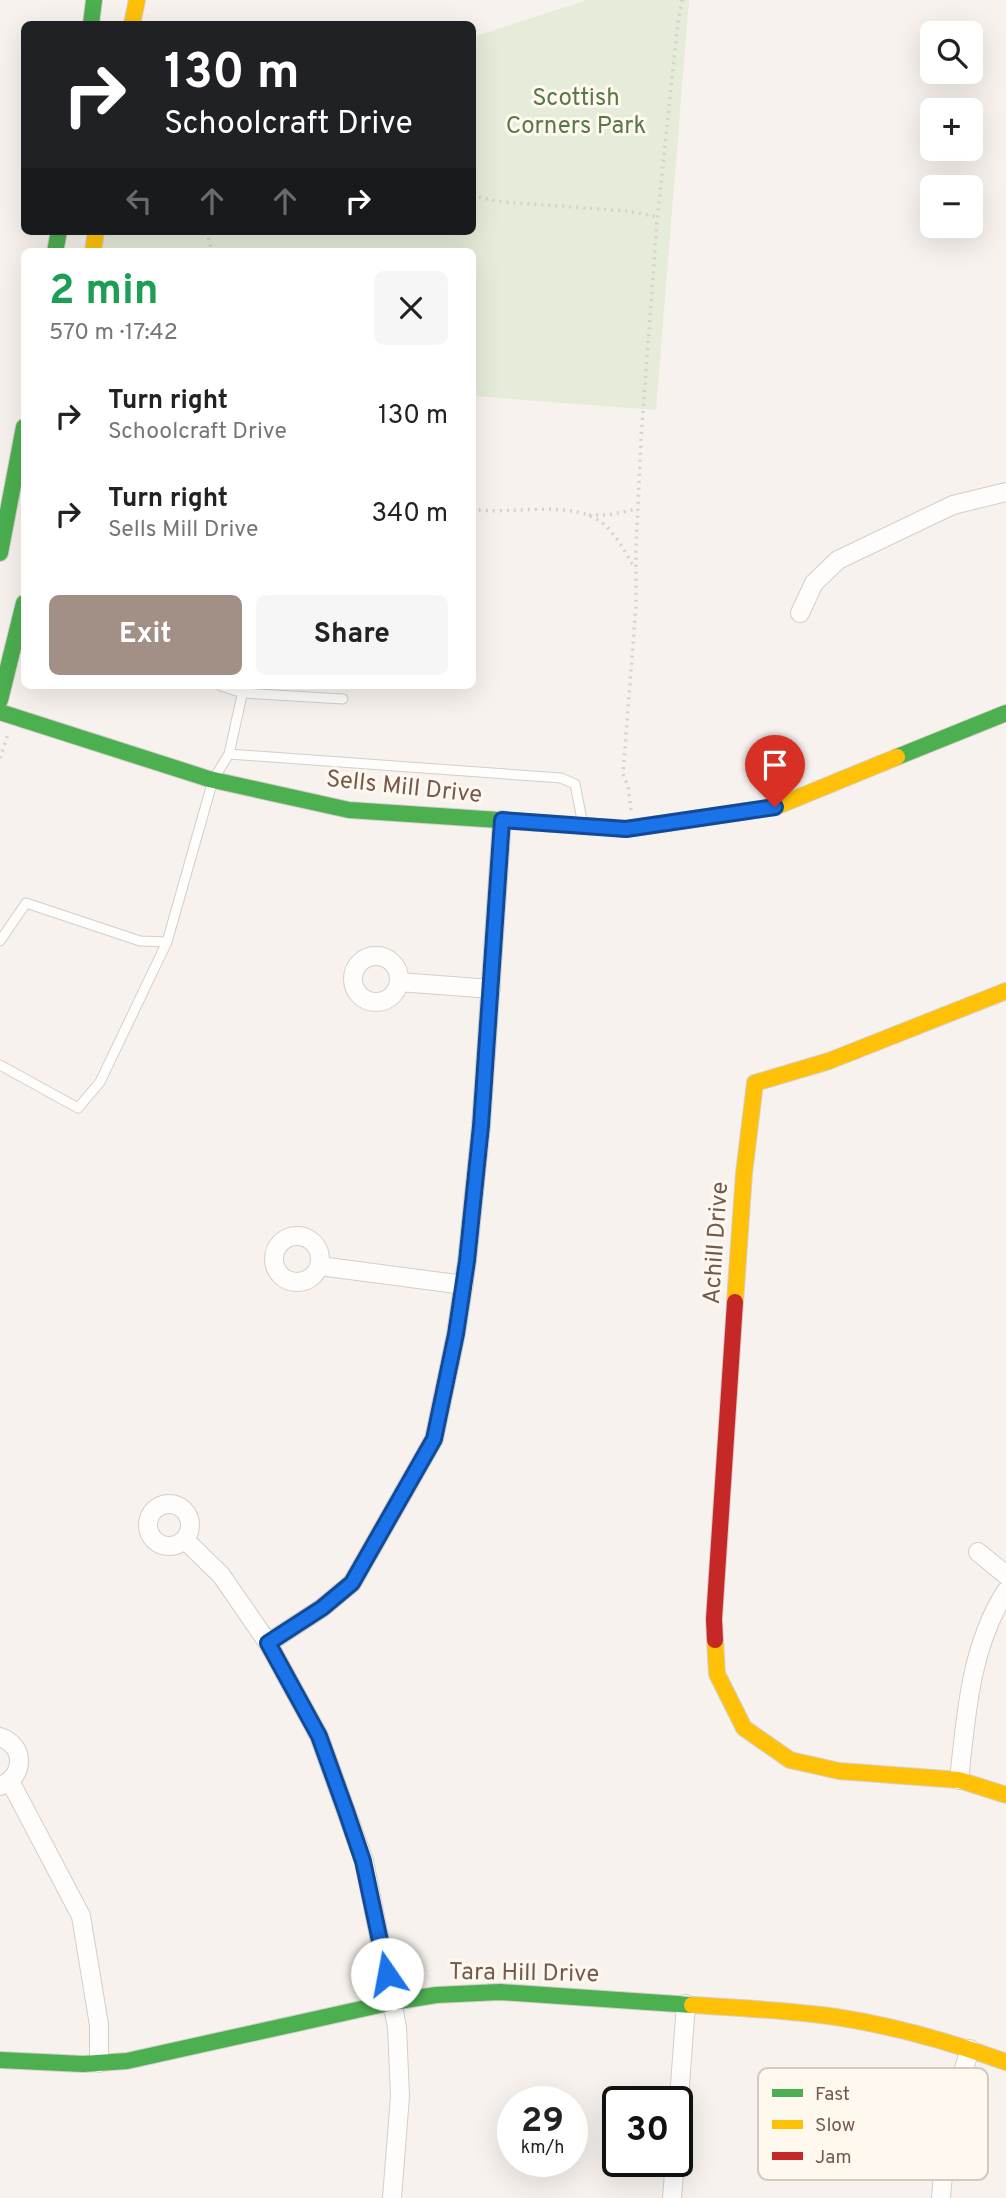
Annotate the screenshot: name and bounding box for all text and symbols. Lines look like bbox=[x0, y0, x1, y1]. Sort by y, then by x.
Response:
map controls bbox=[920, 21, 983, 238]
button: search bbox=[920, 21, 983, 84]
text: 130 m bbox=[164, 44, 300, 106]
icon: right bbox=[49, 49, 140, 140]
park label: Scottish Corners Park bbox=[506, 84, 646, 142]
button: + bbox=[920, 98, 983, 161]
text: Schoolcraft Drive bbox=[164, 105, 413, 145]
button: − bbox=[920, 175, 983, 238]
icon: left bbox=[120, 182, 158, 220]
icon: ahead bbox=[193, 182, 231, 220]
icon: ahead bbox=[266, 182, 304, 220]
icon: right bbox=[339, 182, 377, 220]
text: 2 min bbox=[49, 266, 159, 319]
button: close bbox=[374, 271, 448, 345]
text: 570 m · 17:42 bbox=[49, 319, 178, 348]
text: Turn right bbox=[108, 385, 228, 418]
icon: right bbox=[49, 397, 87, 435]
text: 130 m bbox=[378, 400, 448, 433]
text: Schoolcraft Drive bbox=[108, 418, 287, 447]
text: Turn right bbox=[108, 483, 228, 516]
icon: right bbox=[49, 495, 87, 533]
text: 340 m bbox=[371, 498, 448, 531]
text: Sells Mill Drive bbox=[108, 516, 258, 545]
button: Exit bbox=[49, 595, 242, 675]
button: Share bbox=[256, 595, 448, 675]
pin bbox=[745, 735, 805, 807]
icon: arrive bbox=[756, 746, 794, 784]
street label: Sells Mill Drive bbox=[324, 765, 484, 811]
street label: Achill Drive bbox=[698, 1181, 736, 1305]
position arrow bbox=[350, 1937, 424, 2011]
street label: Tara Hill Drive bbox=[449, 1958, 599, 1990]
legend bbox=[758, 2068, 988, 2180]
text: Fast bbox=[815, 2083, 850, 2107]
speed limit sign: 30 bbox=[602, 2086, 693, 2177]
text: 29 bbox=[521, 2100, 564, 2144]
text: Slow bbox=[815, 2114, 855, 2138]
text: km/h bbox=[521, 2137, 564, 2160]
text: Jam bbox=[815, 2146, 852, 2170]

